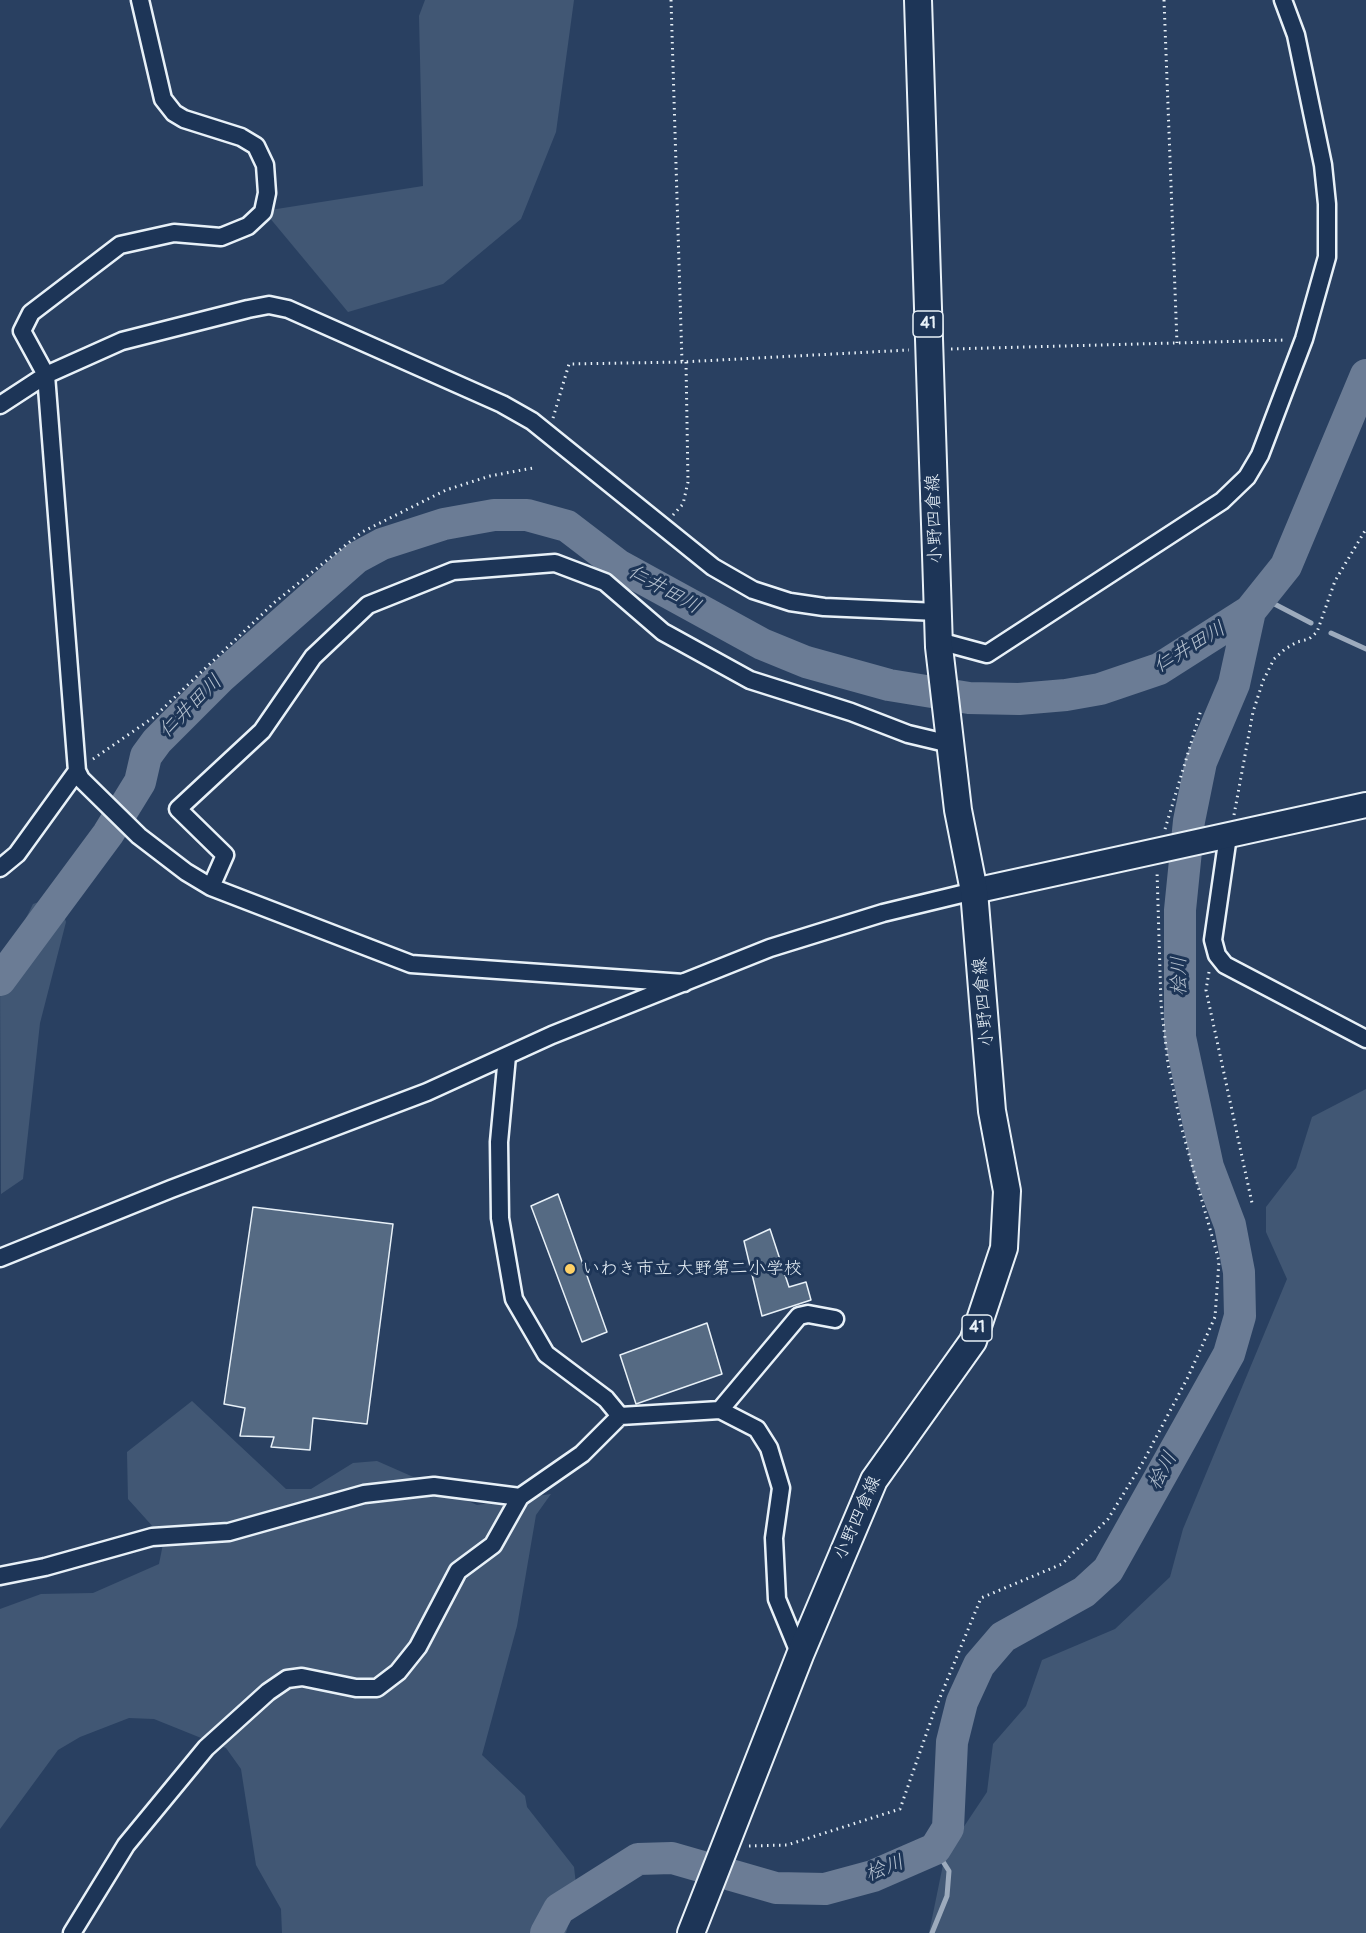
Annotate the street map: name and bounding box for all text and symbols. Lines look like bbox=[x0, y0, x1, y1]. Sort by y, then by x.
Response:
road number: 41 bbox=[913, 311, 943, 337]
street label: 小野四倉線 bbox=[923, 474, 947, 564]
water label: 仁井田川 bbox=[623, 560, 705, 620]
water label: 仁井田川 bbox=[1150, 617, 1230, 679]
water label: 仁井田川 bbox=[154, 670, 228, 744]
street label: 小野四倉線 bbox=[969, 956, 999, 1048]
water label: 桧川 bbox=[1168, 956, 1192, 996]
place label: いわき市立 大野第二小学校 bbox=[582, 1258, 802, 1280]
marker: いわき市立 大野第二小学校 bbox=[563, 1262, 577, 1276]
road number: 41 bbox=[962, 1315, 992, 1341]
water label: 桧川 bbox=[1143, 1448, 1183, 1494]
street label: 小野四倉線 bbox=[830, 1472, 886, 1564]
water label: 桧川 bbox=[862, 1851, 908, 1887]

